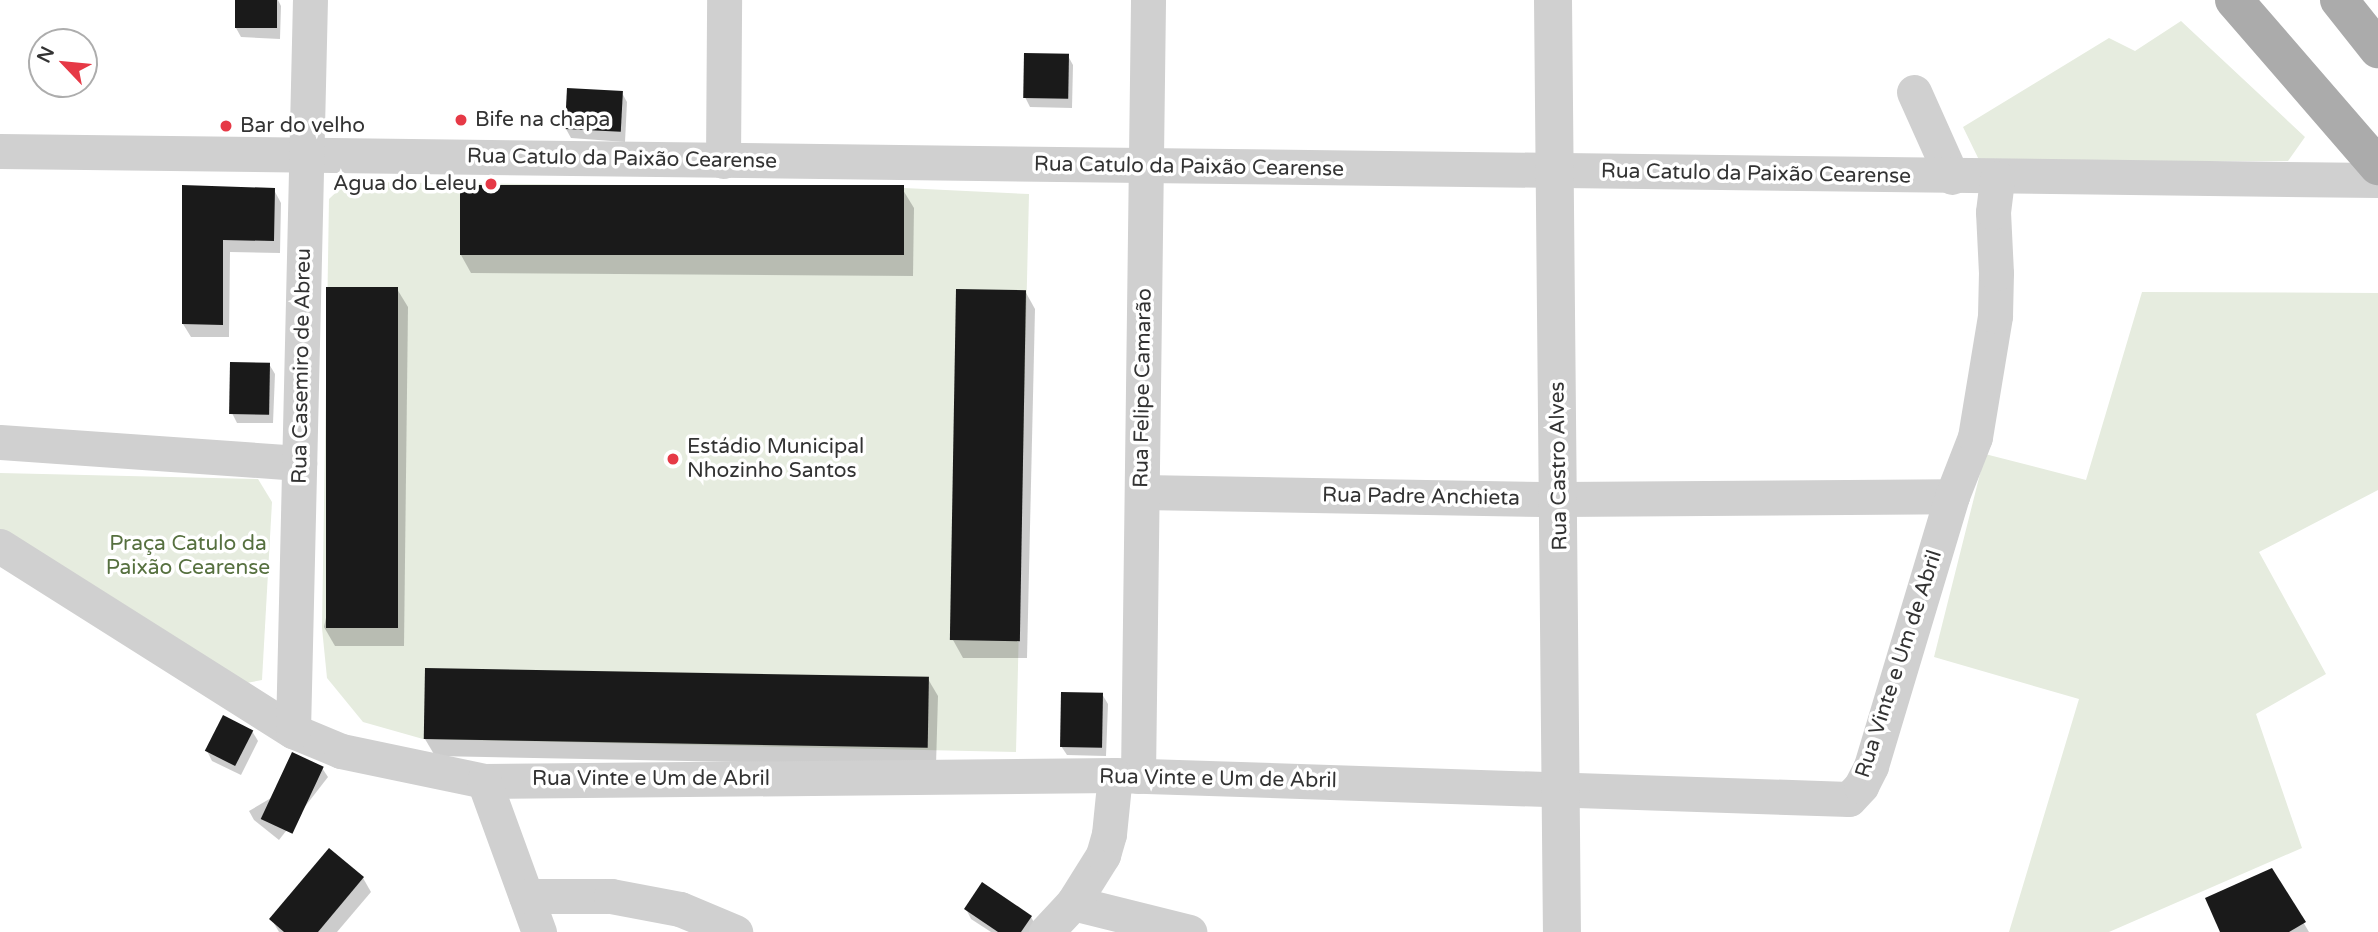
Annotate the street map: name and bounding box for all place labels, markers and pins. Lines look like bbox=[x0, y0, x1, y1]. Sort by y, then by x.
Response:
place label: Bife na chapa bbox=[475, 107, 610, 133]
marker: Bife na chapa bbox=[453, 112, 469, 128]
place label: Bar do velho bbox=[240, 113, 365, 139]
marker: Bar do velho bbox=[218, 118, 234, 134]
place label: Agua do Leleu bbox=[333, 171, 477, 197]
marker: Agua do Leleu bbox=[483, 176, 499, 192]
place label: Estádio Municipal Nhozinho Santos bbox=[687, 434, 864, 484]
marker: Estádio Municipal Nhozinho Santos bbox=[665, 451, 681, 467]

